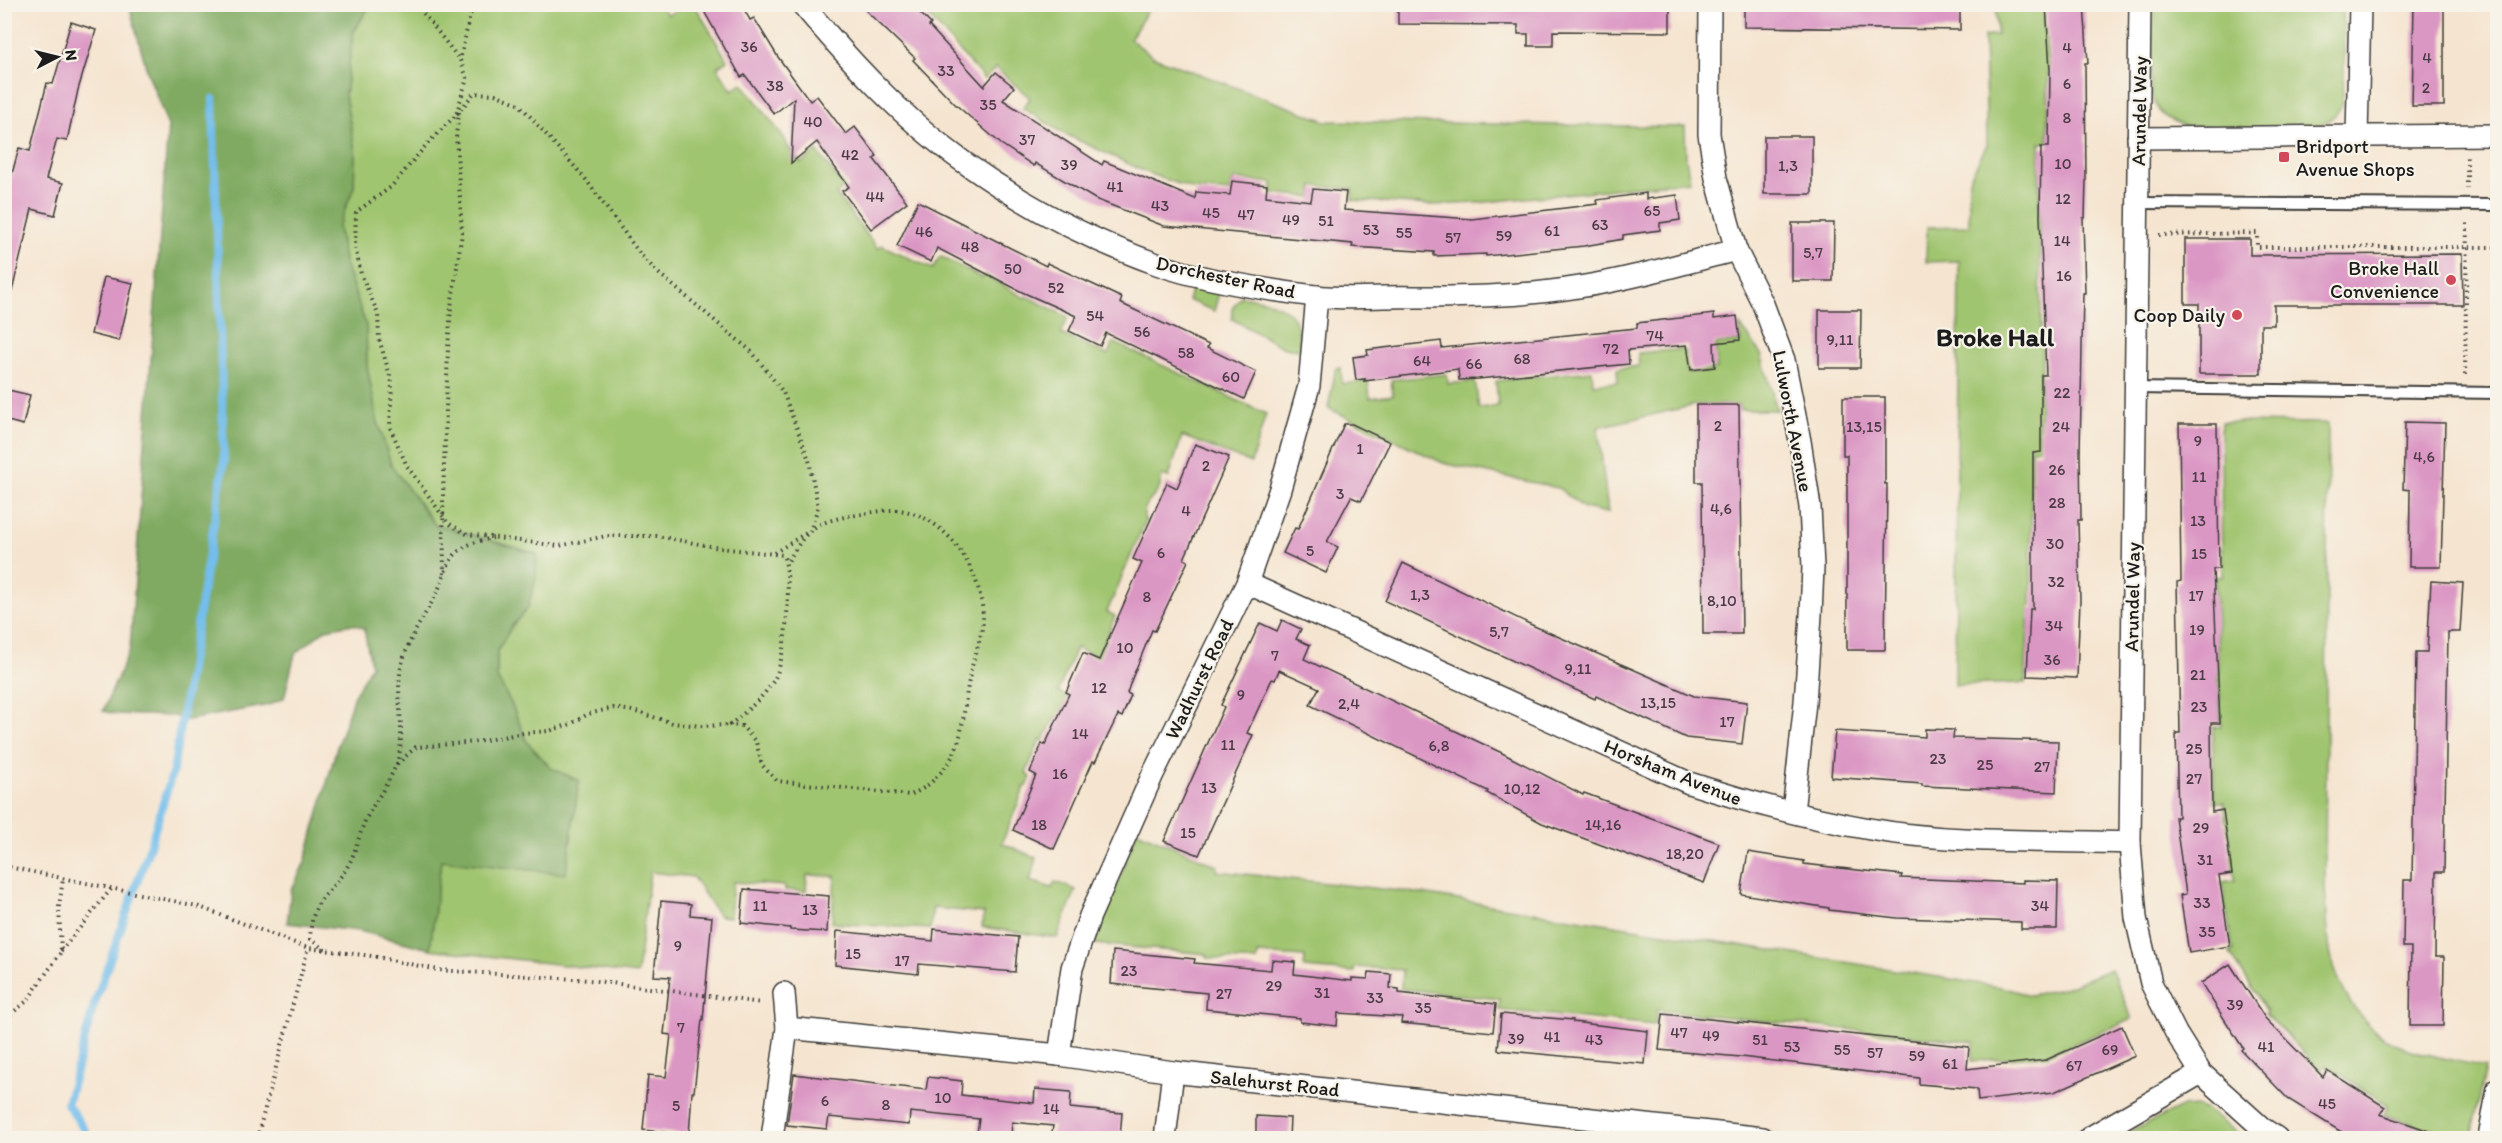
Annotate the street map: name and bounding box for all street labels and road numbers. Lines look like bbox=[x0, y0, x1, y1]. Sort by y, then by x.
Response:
street label: Arundel Way bbox=[2126, 55, 2152, 166]
street label: Dorchester Road bbox=[1154, 250, 1298, 304]
street label: Lulworth Avenue bbox=[1767, 348, 1819, 494]
street label: Arundel Way bbox=[2119, 541, 2145, 652]
street label: Wadhurst Road bbox=[1159, 615, 1239, 743]
street label: Horsham Avenue bbox=[1601, 733, 1745, 811]
street label: Salehurst Road bbox=[1209, 1064, 1341, 1102]

